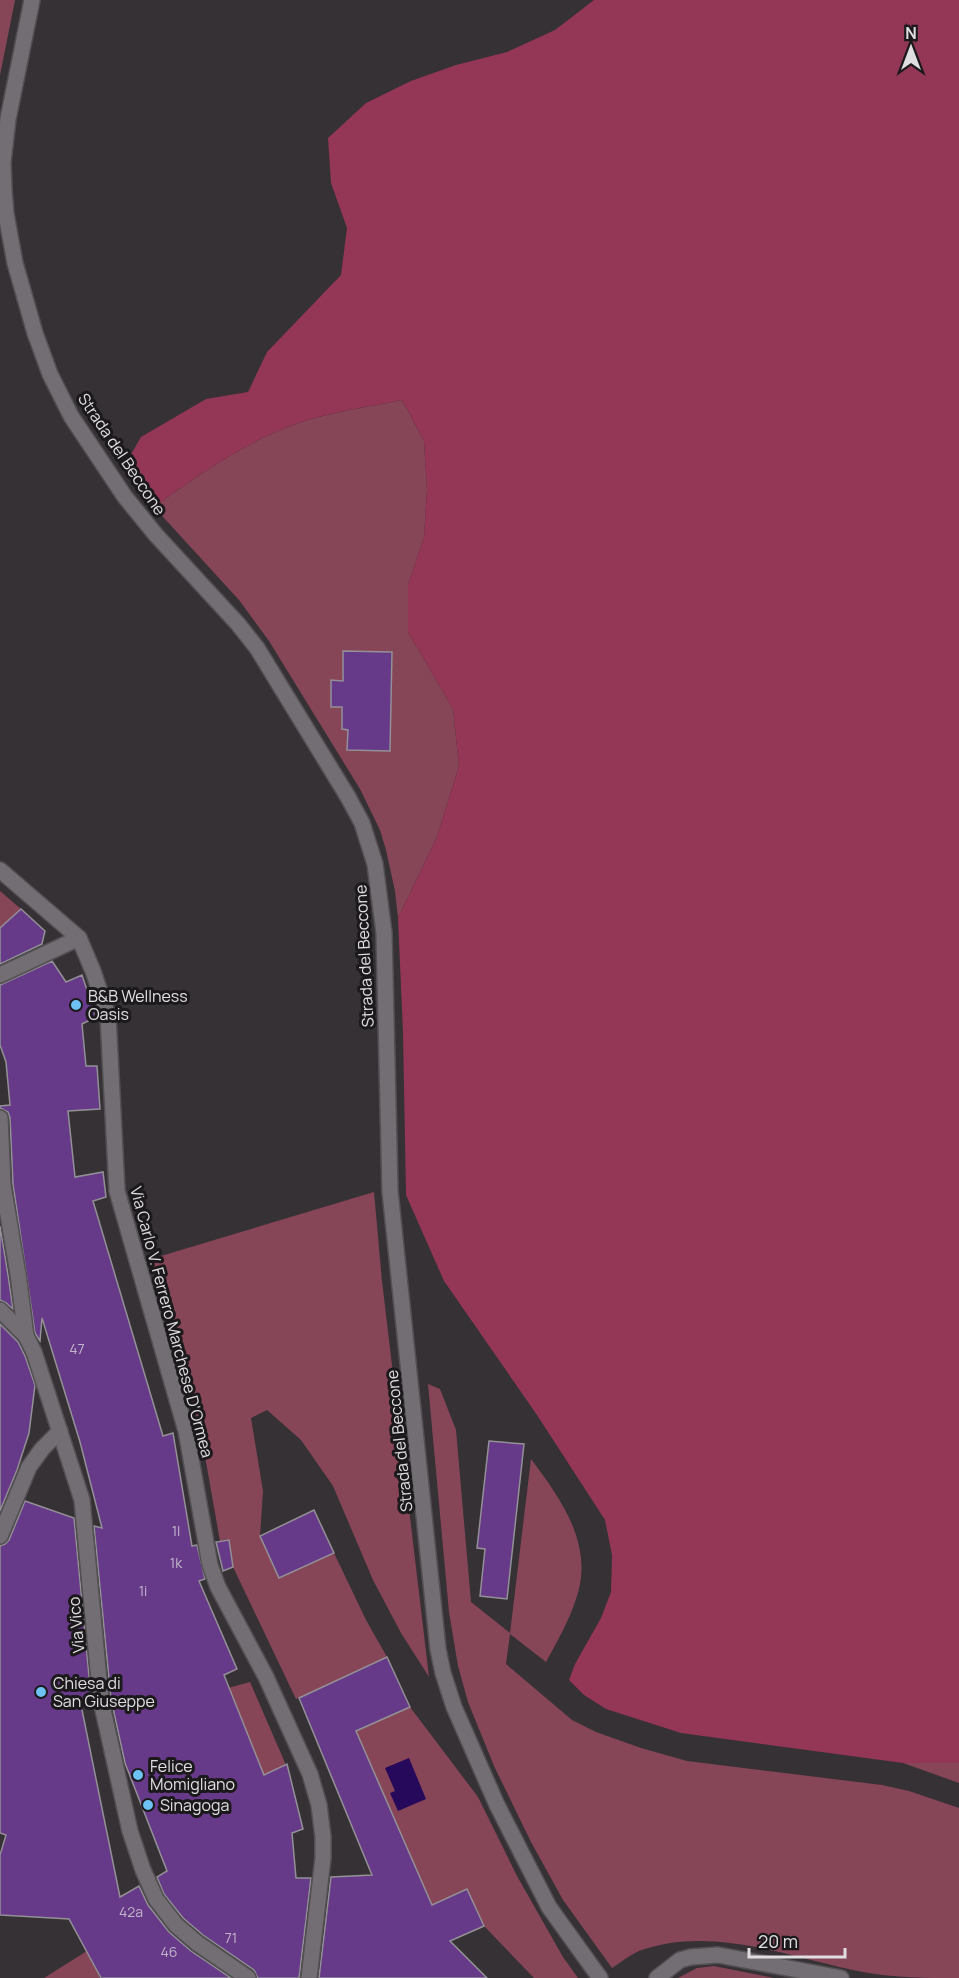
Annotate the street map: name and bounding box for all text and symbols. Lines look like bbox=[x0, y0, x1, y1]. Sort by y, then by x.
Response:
north arrow bbox=[881, 18, 941, 78]
text: N bbox=[905, 22, 917, 44]
street label: Strada del Beccone bbox=[73, 389, 171, 519]
street label: Strada del Beccone bbox=[349, 884, 379, 1028]
place label: B&B Wellness Oasis bbox=[88, 985, 188, 1025]
marker: B&B Wellness Oasis bbox=[69, 998, 83, 1012]
street label: Via Carlo V. Ferrero Marchese D'Ormea bbox=[125, 1184, 219, 1460]
house number: 47 bbox=[69, 1339, 85, 1358]
street label: Strada del Beccone bbox=[381, 1369, 417, 1513]
house number: 1l bbox=[172, 1521, 180, 1540]
house number: 1k bbox=[170, 1553, 183, 1572]
house number: 1i bbox=[139, 1581, 147, 1600]
street label: Via Vico bbox=[63, 1596, 89, 1654]
place label: Chiesa di San Giuseppe bbox=[53, 1672, 155, 1712]
marker: Chiesa di San Giuseppe bbox=[34, 1685, 48, 1699]
place label: Felice Momigliano bbox=[150, 1755, 235, 1795]
marker: Felice Momigliano bbox=[131, 1768, 145, 1782]
place label: Sinagoga bbox=[160, 1794, 229, 1816]
marker: Sinagoga bbox=[141, 1798, 155, 1812]
house number: 42a bbox=[119, 1902, 143, 1921]
scale bar bbox=[749, 1921, 845, 1959]
house number: 71 bbox=[225, 1928, 237, 1947]
text: 20 m bbox=[758, 1929, 798, 1953]
house number: 46 bbox=[161, 1942, 177, 1961]

